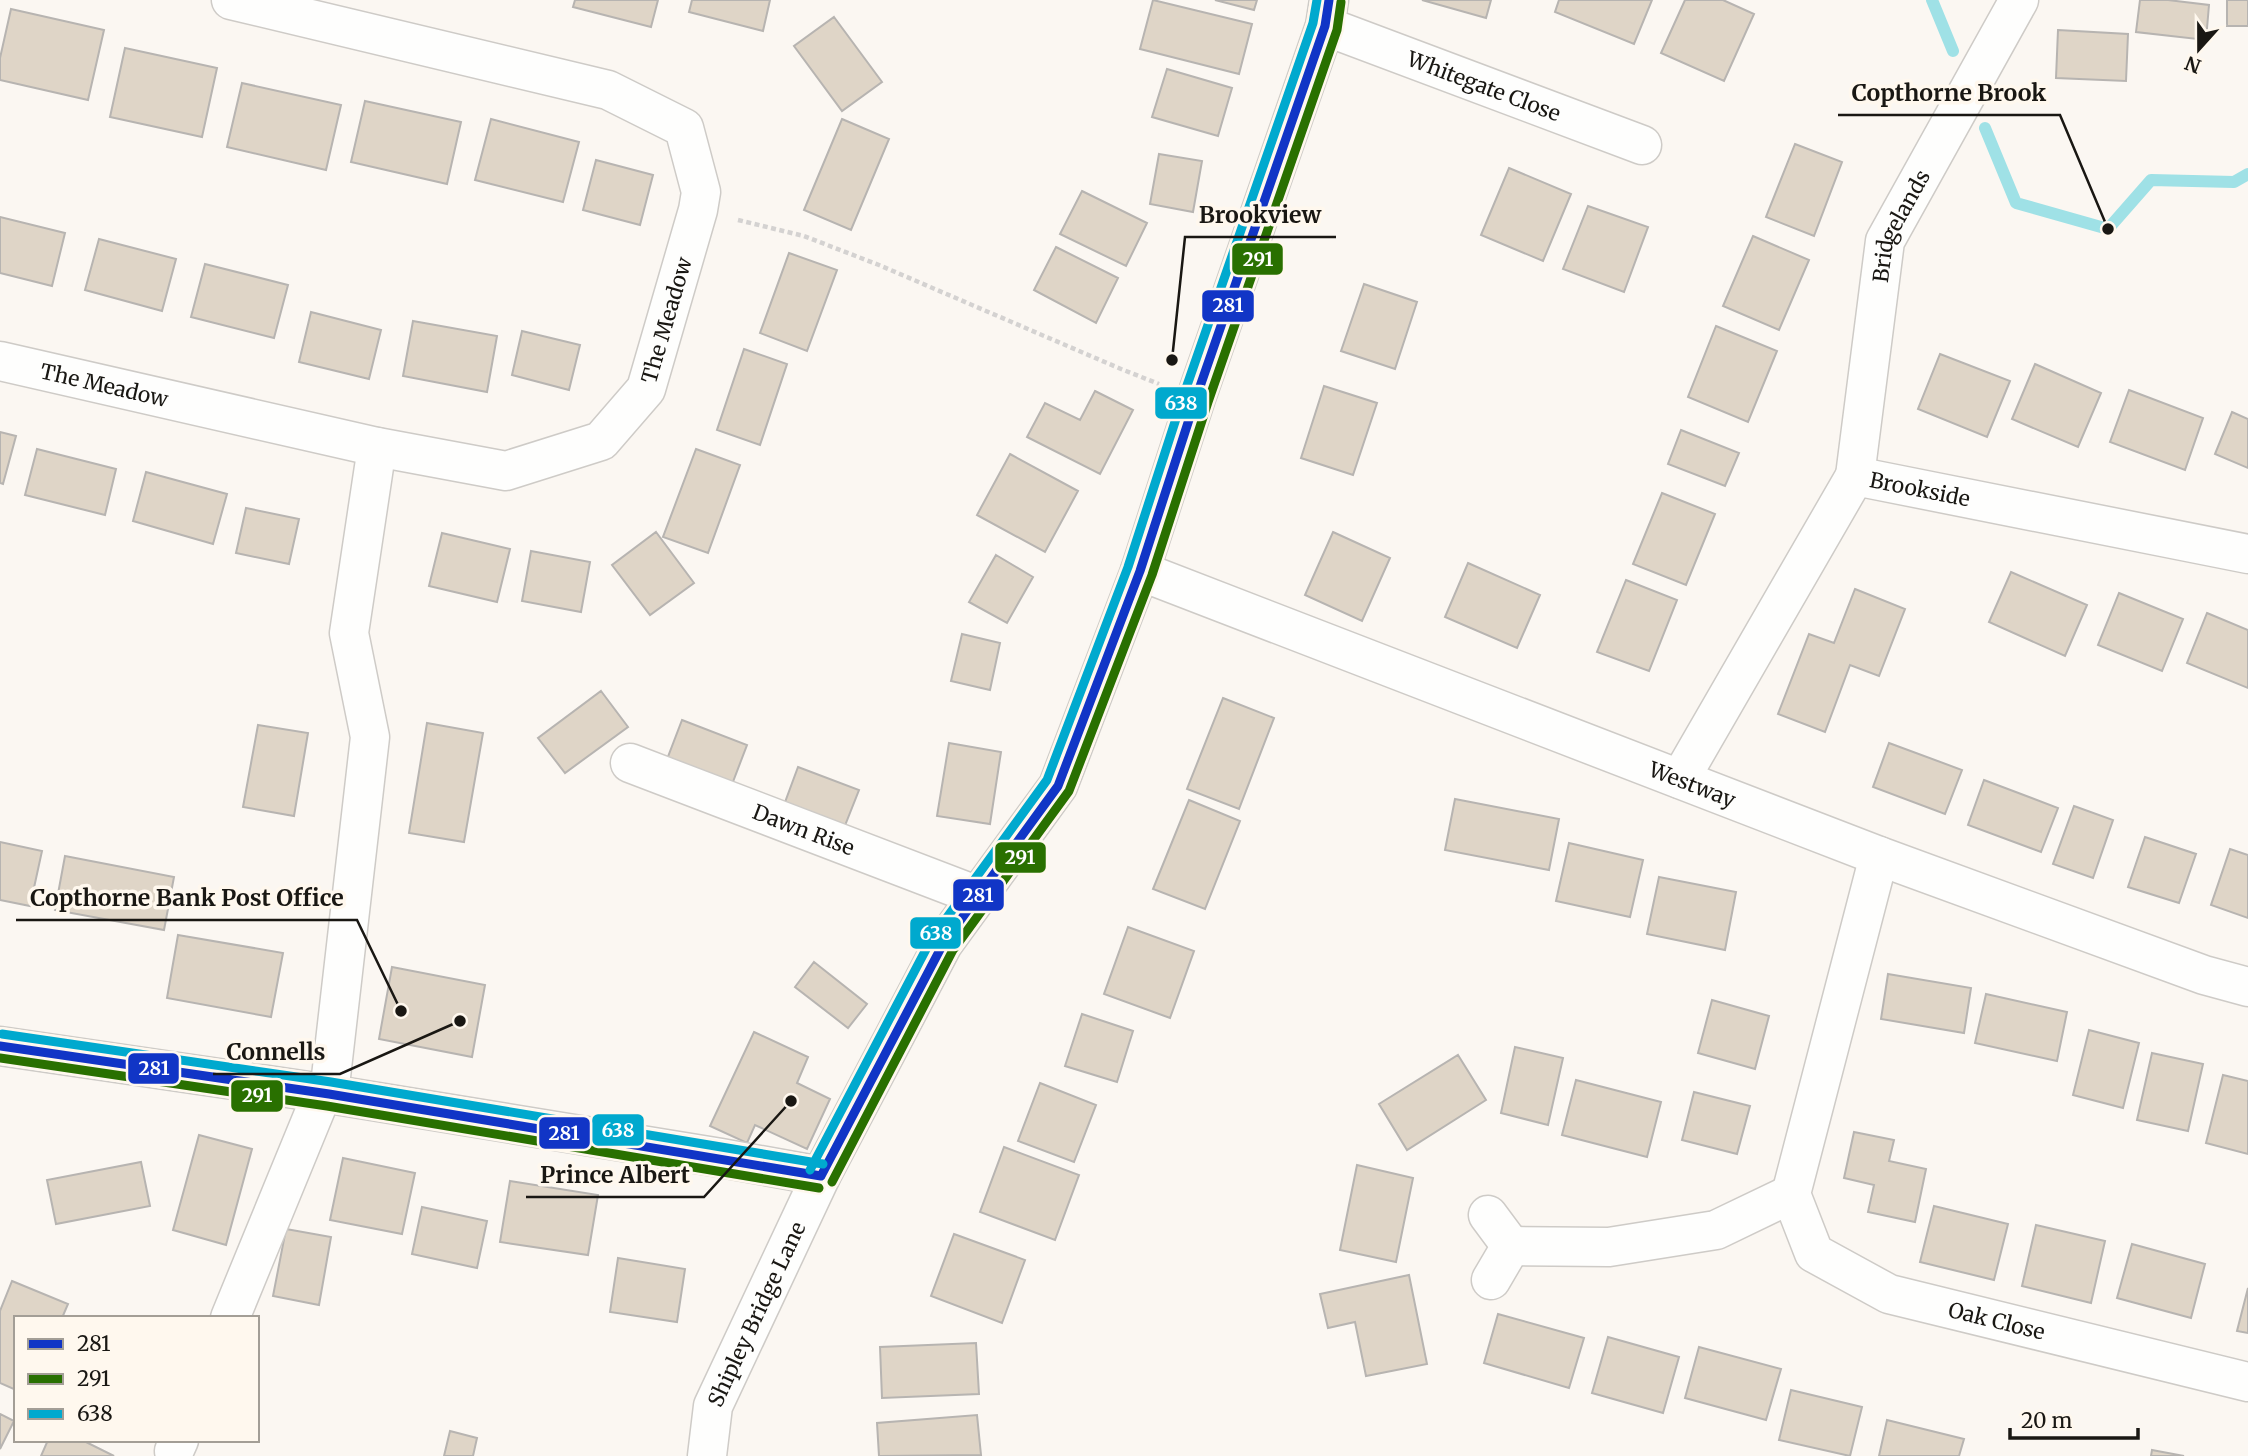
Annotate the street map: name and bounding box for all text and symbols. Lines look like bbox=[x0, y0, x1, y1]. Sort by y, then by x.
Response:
north arrow bbox=[2164, 14, 2234, 84]
street label: Whitegate Close bbox=[1403, 44, 1565, 127]
text: N bbox=[2182, 51, 2204, 79]
callout: Copthorne Brook bbox=[1838, 71, 2060, 115]
text: Copthorne Brook bbox=[1852, 78, 2046, 107]
street label: Bridgelands bbox=[1866, 165, 1935, 284]
callout: Brookview bbox=[1185, 193, 1336, 237]
text: Brookview bbox=[1199, 200, 1322, 229]
line badge: 291 bbox=[1231, 242, 1284, 276]
text: 291 bbox=[1243, 247, 1274, 271]
street label: The Meadow bbox=[635, 254, 697, 386]
line badge: 281 bbox=[1201, 289, 1255, 323]
text: 281 bbox=[1212, 293, 1244, 317]
street label: The Meadow bbox=[38, 357, 171, 412]
line badge: 638 bbox=[1154, 386, 1208, 420]
text: 638 bbox=[1164, 391, 1198, 415]
street label: Brookside bbox=[1867, 466, 1972, 512]
street label: Westway bbox=[1644, 755, 1740, 813]
street label: Dawn Rise bbox=[749, 798, 859, 861]
line badge: 291 bbox=[994, 841, 1047, 874]
text: 291 bbox=[1005, 845, 1036, 869]
callout: Copthorne Bank Post Office bbox=[16, 876, 357, 920]
line badge: 281 bbox=[952, 878, 1005, 912]
text: Copthorne Bank Post Office bbox=[30, 883, 344, 912]
text: 281 bbox=[962, 883, 994, 907]
line badge: 638 bbox=[909, 916, 962, 950]
text: 638 bbox=[919, 921, 953, 945]
callout: Connells bbox=[213, 1030, 340, 1074]
text: Connells bbox=[226, 1037, 326, 1066]
line badge: 281 bbox=[127, 1052, 180, 1085]
text: 281 bbox=[138, 1056, 170, 1080]
line badge: 291 bbox=[230, 1079, 284, 1113]
text: 291 bbox=[242, 1083, 273, 1107]
line badge: 638 bbox=[591, 1113, 645, 1147]
line badge: 281 bbox=[538, 1116, 591, 1150]
text: 638 bbox=[601, 1118, 635, 1142]
text: 281 bbox=[548, 1121, 580, 1145]
callout: Prince Albert bbox=[526, 1153, 704, 1197]
text: Prince Albert bbox=[540, 1160, 690, 1189]
street label: Shipley Bridge Lane bbox=[701, 1217, 811, 1411]
street label: Oak Close bbox=[1946, 1296, 2048, 1345]
legend bbox=[14, 1316, 259, 1442]
text: 281 bbox=[77, 1330, 111, 1357]
text: 291 bbox=[77, 1365, 110, 1392]
scale bar bbox=[2010, 1396, 2138, 1440]
text: 638 bbox=[77, 1400, 113, 1427]
text: 20 m bbox=[2021, 1407, 2073, 1434]

